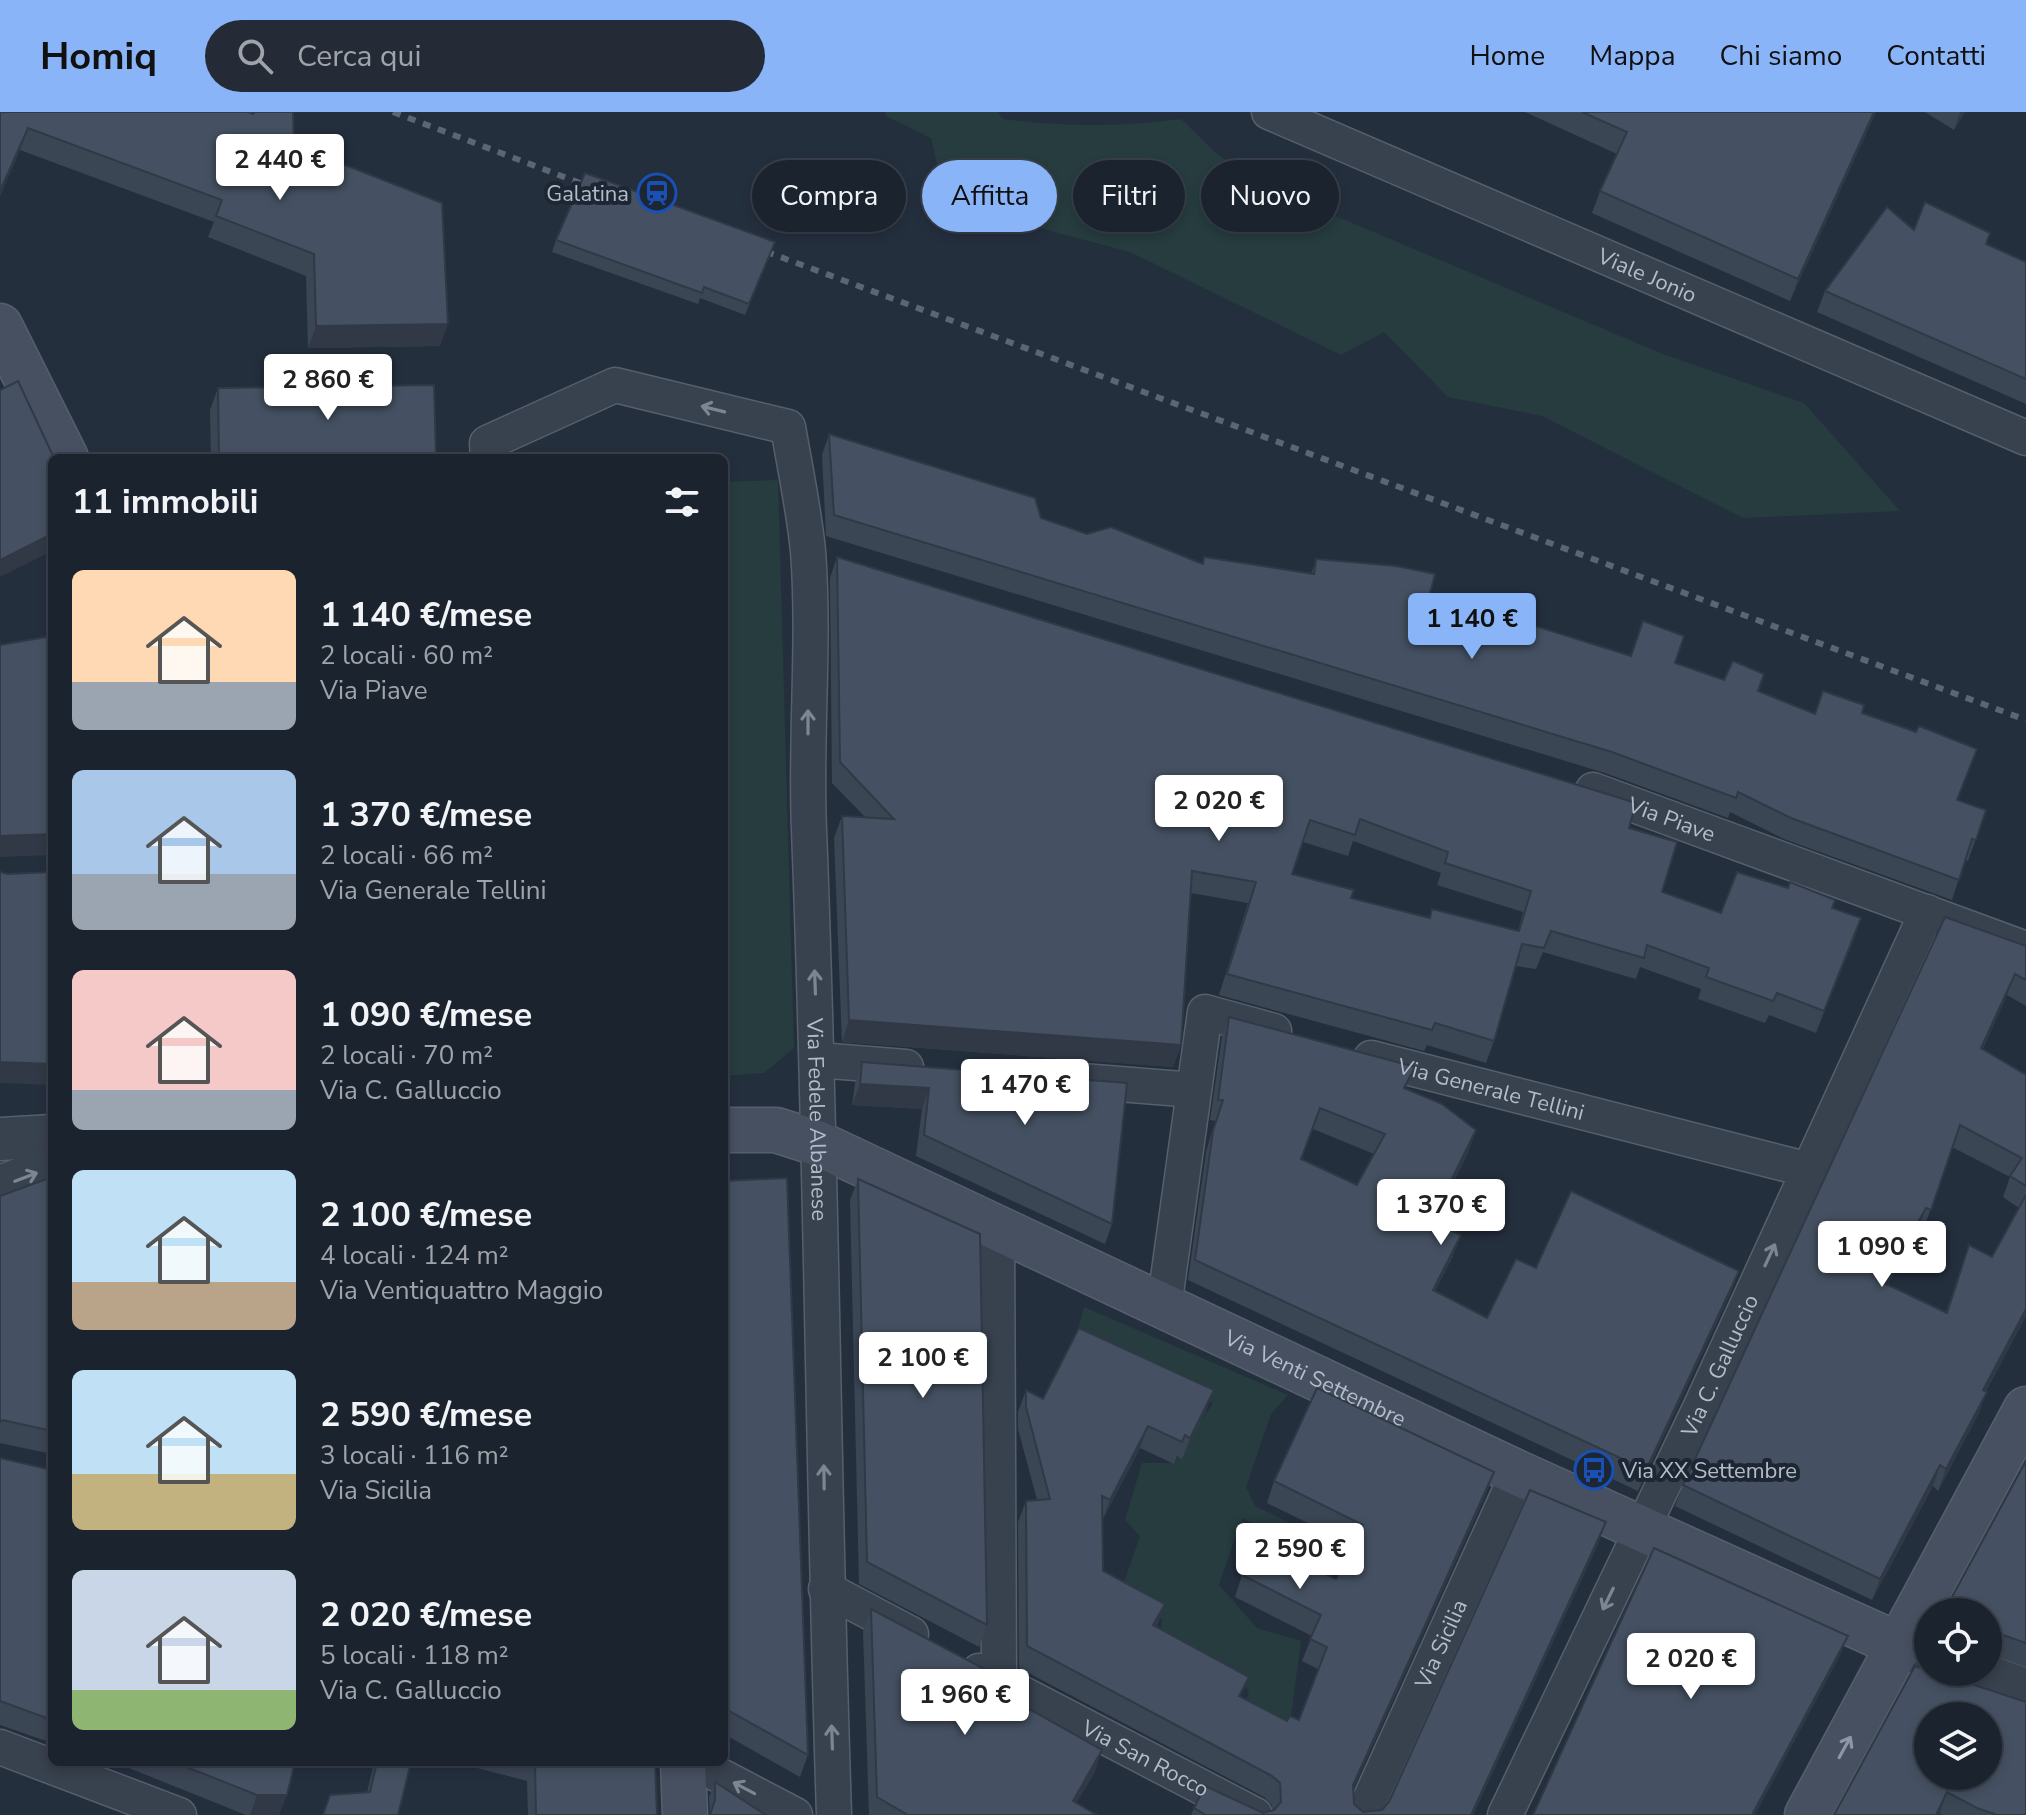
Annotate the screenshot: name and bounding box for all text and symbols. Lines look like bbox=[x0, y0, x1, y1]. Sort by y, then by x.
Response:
search box bbox=[205, 20, 765, 92]
text: Homiq bbox=[40, 31, 157, 82]
icon: search bbox=[233, 34, 277, 78]
text: Cerca qui bbox=[297, 36, 421, 77]
text: Home bbox=[1469, 37, 1545, 75]
text: Mappa bbox=[1589, 37, 1676, 75]
text: Chi siamo bbox=[1720, 37, 1842, 75]
text: Contatti bbox=[1886, 37, 1986, 75]
pin: 2 440 € bbox=[206, 134, 354, 202]
text: 2 440 € bbox=[234, 142, 326, 177]
chip: Compra bbox=[752, 160, 906, 232]
chip: Affitta bbox=[922, 160, 1057, 232]
chip: Filtri bbox=[1073, 160, 1185, 232]
chip: Nuovo bbox=[1201, 160, 1339, 232]
station icon: Galatina bbox=[636, 172, 678, 214]
place label: Galatina bbox=[546, 179, 629, 209]
street label: Viale Jonio bbox=[1592, 241, 1701, 310]
pin: 2 860 € bbox=[254, 354, 402, 422]
text: 2 860 € bbox=[282, 362, 374, 397]
one-way arrow bbox=[700, 400, 726, 415]
text: 11 immobili bbox=[72, 479, 258, 525]
icon: filters bbox=[660, 480, 704, 524]
text: 1 140 €/mese bbox=[320, 592, 532, 638]
pin: 1 140 € bbox=[1398, 593, 1546, 661]
text: 1 140 € bbox=[1426, 601, 1518, 636]
icon: home bbox=[136, 602, 232, 698]
text: 2 locali · 60 m² bbox=[320, 638, 493, 673]
text: Via Piave bbox=[320, 673, 428, 708]
one-way arrow bbox=[800, 709, 816, 736]
pin: 2 020 € bbox=[1145, 775, 1293, 843]
text: 2 020 € bbox=[1173, 783, 1265, 818]
street label: Via Piave bbox=[1623, 790, 1719, 850]
text: 1 370 €/mese bbox=[320, 792, 532, 838]
icon: home bbox=[136, 802, 232, 898]
text: 2 locali · 66 m² bbox=[320, 838, 493, 873]
text: Via Generale Tellini bbox=[320, 873, 546, 908]
one-way arrow bbox=[808, 969, 823, 996]
text: 1 090 €/mese bbox=[320, 992, 532, 1038]
icon: home bbox=[136, 1002, 232, 1098]
street label: Via Fedele Albanese bbox=[799, 1017, 834, 1221]
text: 2 locali · 70 m² bbox=[320, 1038, 493, 1073]
street label: Via Generale Tellini bbox=[1393, 1051, 1588, 1128]
pin: 1 470 € bbox=[951, 1059, 1099, 1127]
text: 1 470 € bbox=[979, 1067, 1071, 1102]
text: Via C. Galluccio bbox=[320, 1073, 502, 1108]
one-way arrow bbox=[13, 1169, 38, 1183]
pin: 1 370 € bbox=[1367, 1179, 1515, 1247]
text: 1 370 € bbox=[1395, 1187, 1487, 1222]
text: 2 100 €/mese bbox=[320, 1192, 532, 1238]
icon: home bbox=[136, 1202, 232, 1298]
pin: 1 090 € bbox=[1808, 1221, 1956, 1289]
text: 1 090 € bbox=[1836, 1229, 1928, 1264]
text: 4 locali · 124 m² bbox=[320, 1238, 509, 1273]
one-way arrow bbox=[1763, 1243, 1778, 1267]
text: Via Ventiquattro Maggio bbox=[320, 1273, 603, 1308]
street label: Via C. Galluccio bbox=[1674, 1290, 1766, 1443]
street label: Via Venti Settembre bbox=[1219, 1323, 1411, 1434]
pin: 2 100 € bbox=[849, 1332, 997, 1400]
text: 2 100 € bbox=[877, 1340, 969, 1375]
text: 2 590 €/mese bbox=[320, 1392, 532, 1438]
icon: home bbox=[136, 1402, 232, 1498]
text: 3 locali · 116 m² bbox=[320, 1438, 509, 1473]
bus stop icon: Via XX Settembre bbox=[1573, 1449, 1615, 1491]
place label: Via XX Settembre bbox=[1621, 1456, 1797, 1486]
one-way arrow bbox=[816, 1464, 832, 1491]
text: Via Sicilia bbox=[320, 1473, 432, 1508]
pin: 2 590 € bbox=[1226, 1523, 1374, 1591]
text: 2 590 € bbox=[1254, 1531, 1346, 1566]
one-way arrow bbox=[1600, 1587, 1615, 1611]
text: 2 020 €/mese bbox=[320, 1592, 532, 1638]
street label: Via Sicilia bbox=[1408, 1595, 1475, 1694]
map controls bbox=[1914, 1598, 2002, 1790]
button: locate bbox=[1914, 1598, 2002, 1686]
icon: home bbox=[136, 1602, 232, 1698]
pin: 2 020 € bbox=[1617, 1633, 1765, 1701]
text: 5 locali · 118 m² bbox=[320, 1638, 509, 1673]
text: 2 020 € bbox=[1645, 1641, 1737, 1676]
pin: 1 960 € bbox=[891, 1669, 1039, 1737]
text: Via C. Galluccio bbox=[320, 1673, 502, 1708]
text: 1 960 € bbox=[919, 1677, 1011, 1712]
button: layers bbox=[1914, 1702, 2002, 1790]
street label: Via San Rocco bbox=[1075, 1713, 1214, 1804]
one-way arrow bbox=[824, 1724, 839, 1751]
one-way arrow bbox=[1837, 1736, 1853, 1759]
one-way arrow bbox=[733, 1780, 757, 1796]

